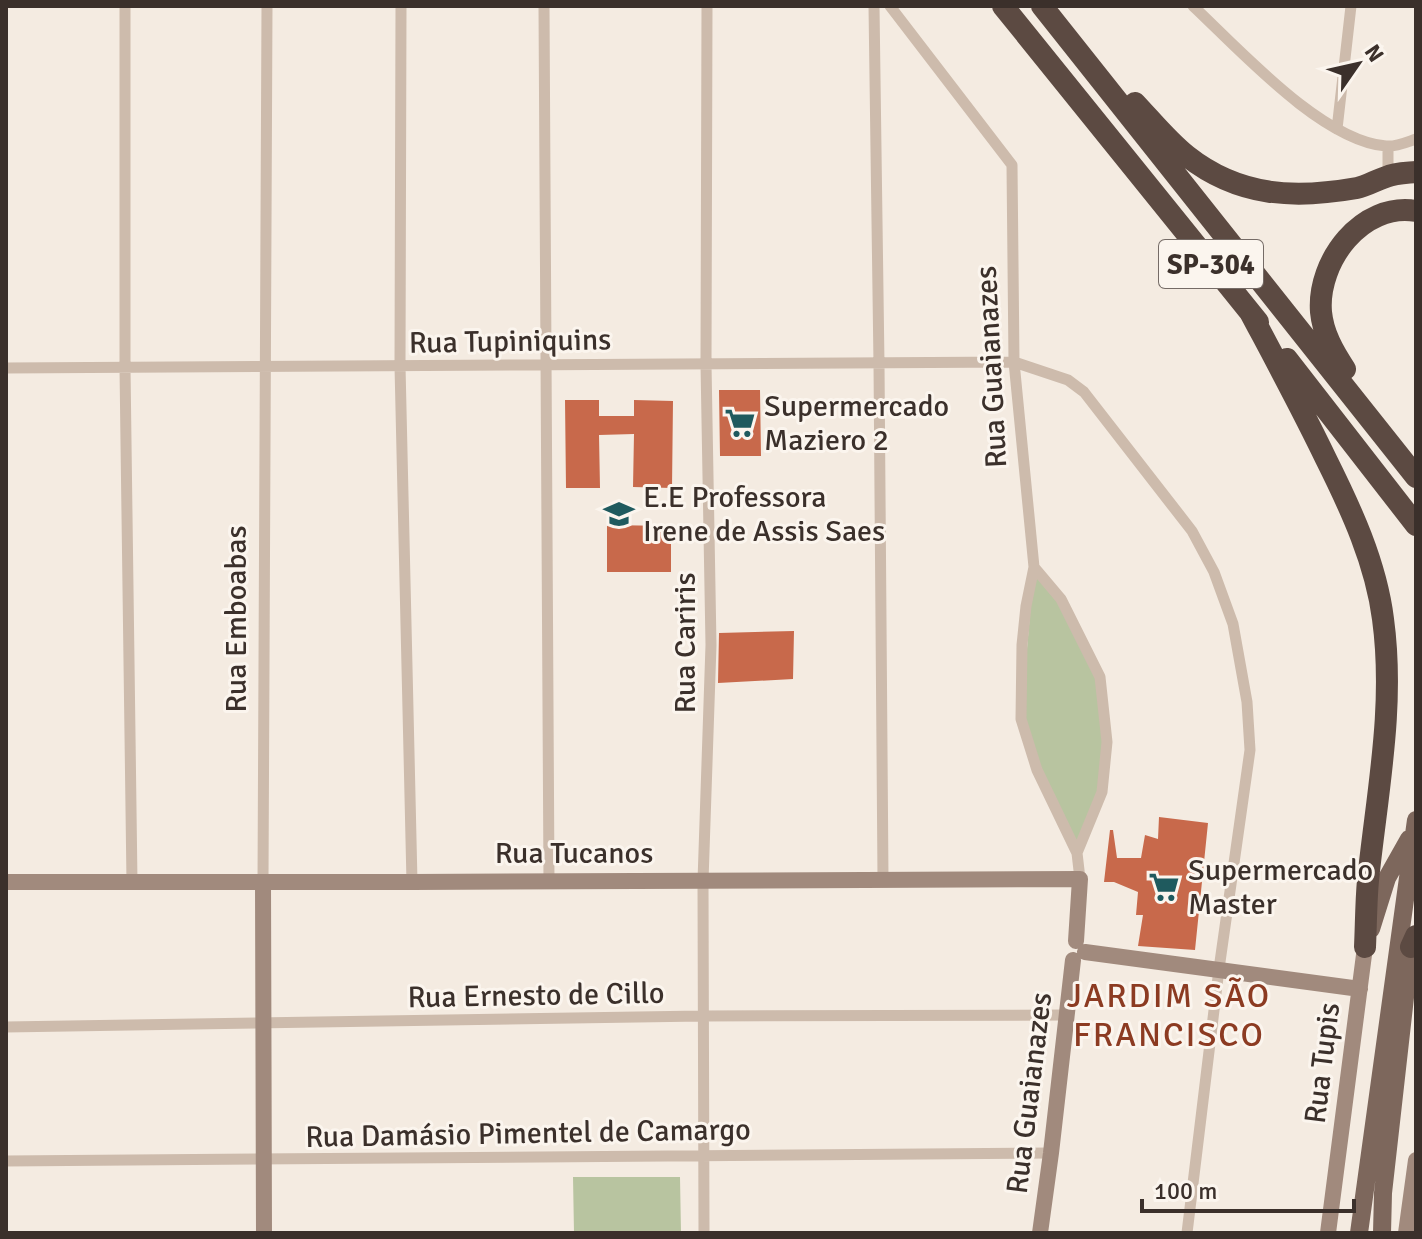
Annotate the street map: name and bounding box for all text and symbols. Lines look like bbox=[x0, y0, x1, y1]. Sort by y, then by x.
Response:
north arrow bbox=[1318, 24, 1398, 104]
text: N bbox=[1359, 39, 1390, 67]
road number: SP-304 bbox=[1159, 240, 1263, 288]
street label: Rua Guaianazes bbox=[968, 265, 1015, 469]
street label: Rua Tupiniquins bbox=[408, 321, 612, 362]
place label: Supermercado Maziero 2 bbox=[764, 388, 949, 459]
supermarket icon: Supermercado Maziero 2 bbox=[723, 406, 757, 440]
place label: E.E Professora Irene de Assis Saes bbox=[643, 479, 885, 550]
school or university icon: E.E Professora Irene de Assis Saes bbox=[602, 497, 636, 531]
street label: Rua Emboabas bbox=[218, 525, 255, 713]
street label: Rua Cariris bbox=[667, 572, 704, 714]
street label: Rua Tucanos bbox=[495, 835, 653, 872]
place label: Supermercado Master bbox=[1188, 852, 1373, 923]
supermarket icon: Supermercado Master bbox=[1147, 870, 1181, 904]
street label: Rua Ernesto de Cillo bbox=[407, 975, 665, 1016]
district label: JARDIM SÃO FRANCISCO bbox=[1067, 975, 1271, 1056]
street label: Rua Guaianazes bbox=[999, 990, 1060, 1196]
street label: Rua Tupis bbox=[1297, 1001, 1348, 1126]
street label: Rua Damásio Pimentel de Camargo bbox=[305, 1111, 751, 1156]
scale bar bbox=[1142, 1163, 1354, 1213]
text: 100 m bbox=[1154, 1176, 1217, 1206]

